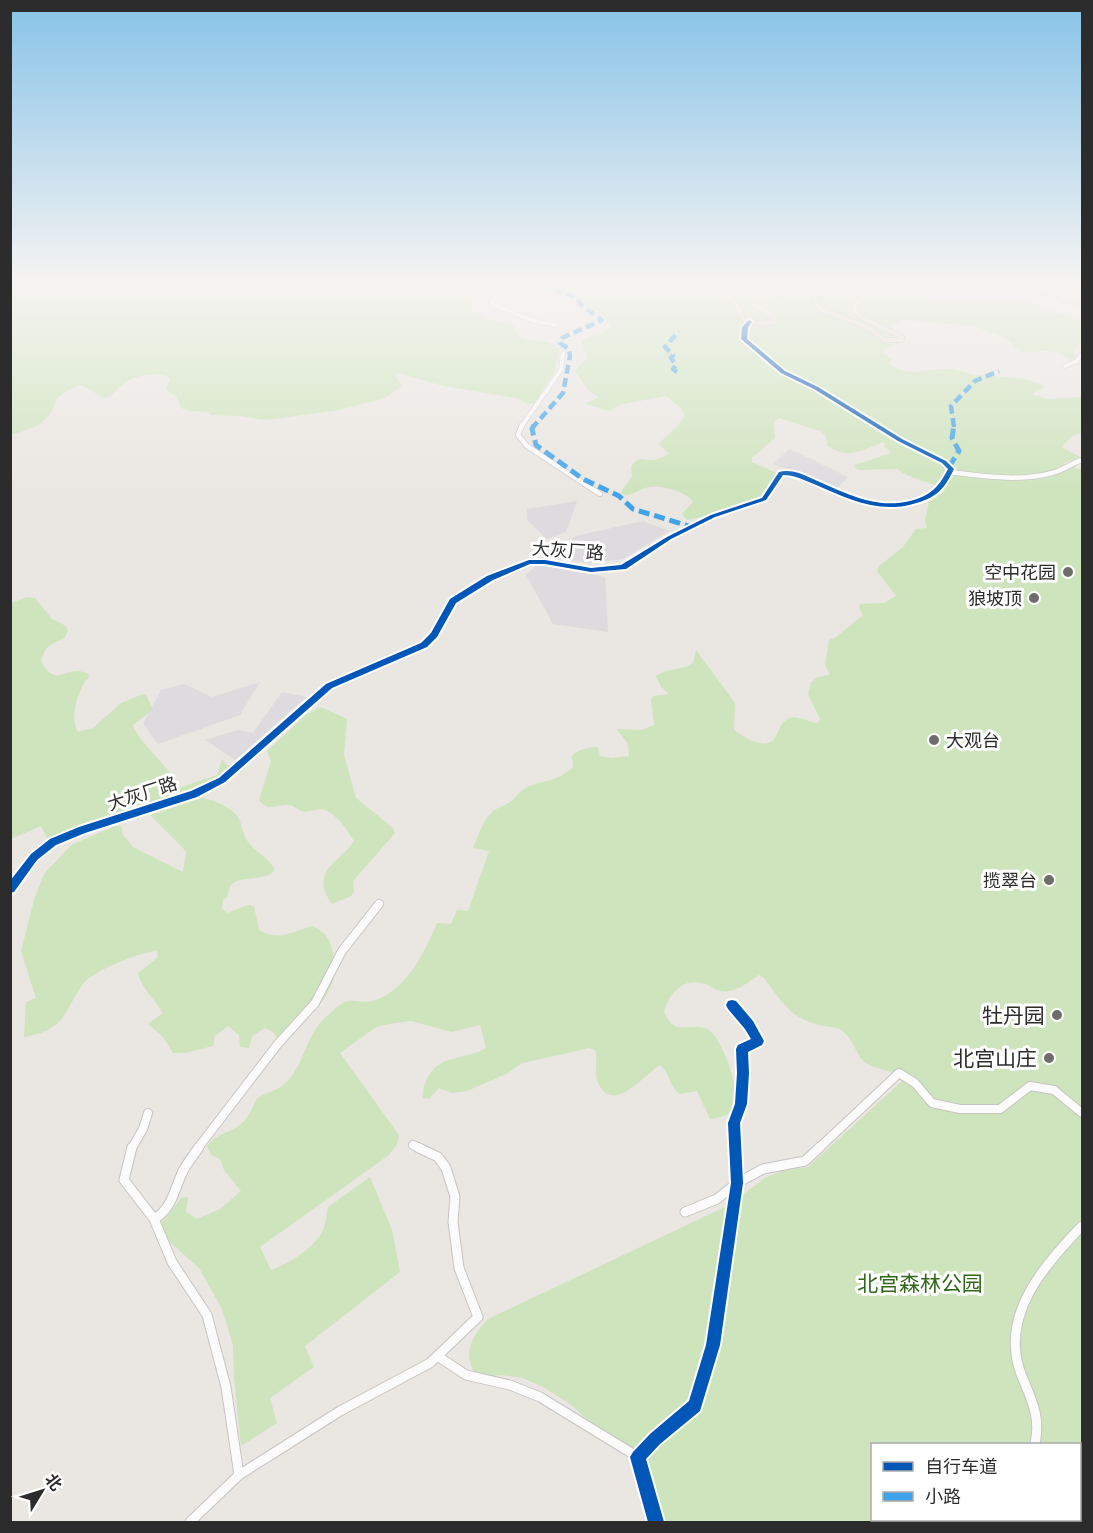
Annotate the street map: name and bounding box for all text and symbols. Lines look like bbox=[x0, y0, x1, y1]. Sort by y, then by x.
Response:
street label: 大灰厂路 bbox=[531, 536, 605, 564]
place label: 空中花园 bbox=[984, 560, 1056, 584]
marker: 空中花园 bbox=[1061, 565, 1075, 579]
place label: 狼坡顶 bbox=[968, 586, 1022, 610]
marker: 狼坡顶 bbox=[1027, 591, 1041, 605]
place label: 大观台 bbox=[946, 728, 1000, 752]
marker: 大观台 bbox=[927, 733, 941, 747]
street label: 大灰厂路 bbox=[104, 770, 180, 816]
place label: 揽翠台 bbox=[983, 868, 1037, 892]
marker: 揽翠台 bbox=[1042, 873, 1056, 887]
place label: 牡丹园 bbox=[982, 1001, 1045, 1029]
marker: 牡丹园 bbox=[1050, 1008, 1064, 1022]
place label: 北宫山庄 bbox=[953, 1044, 1037, 1072]
marker: 北宫山庄 bbox=[1042, 1051, 1056, 1065]
park label: 北宫森林公园 bbox=[857, 1269, 983, 1297]
legend bbox=[871, 1443, 1081, 1521]
text: 自行车道 bbox=[925, 1454, 997, 1478]
north arrow bbox=[12, 1461, 72, 1521]
text: 北 bbox=[40, 1469, 67, 1495]
text: 小路 bbox=[925, 1484, 961, 1508]

